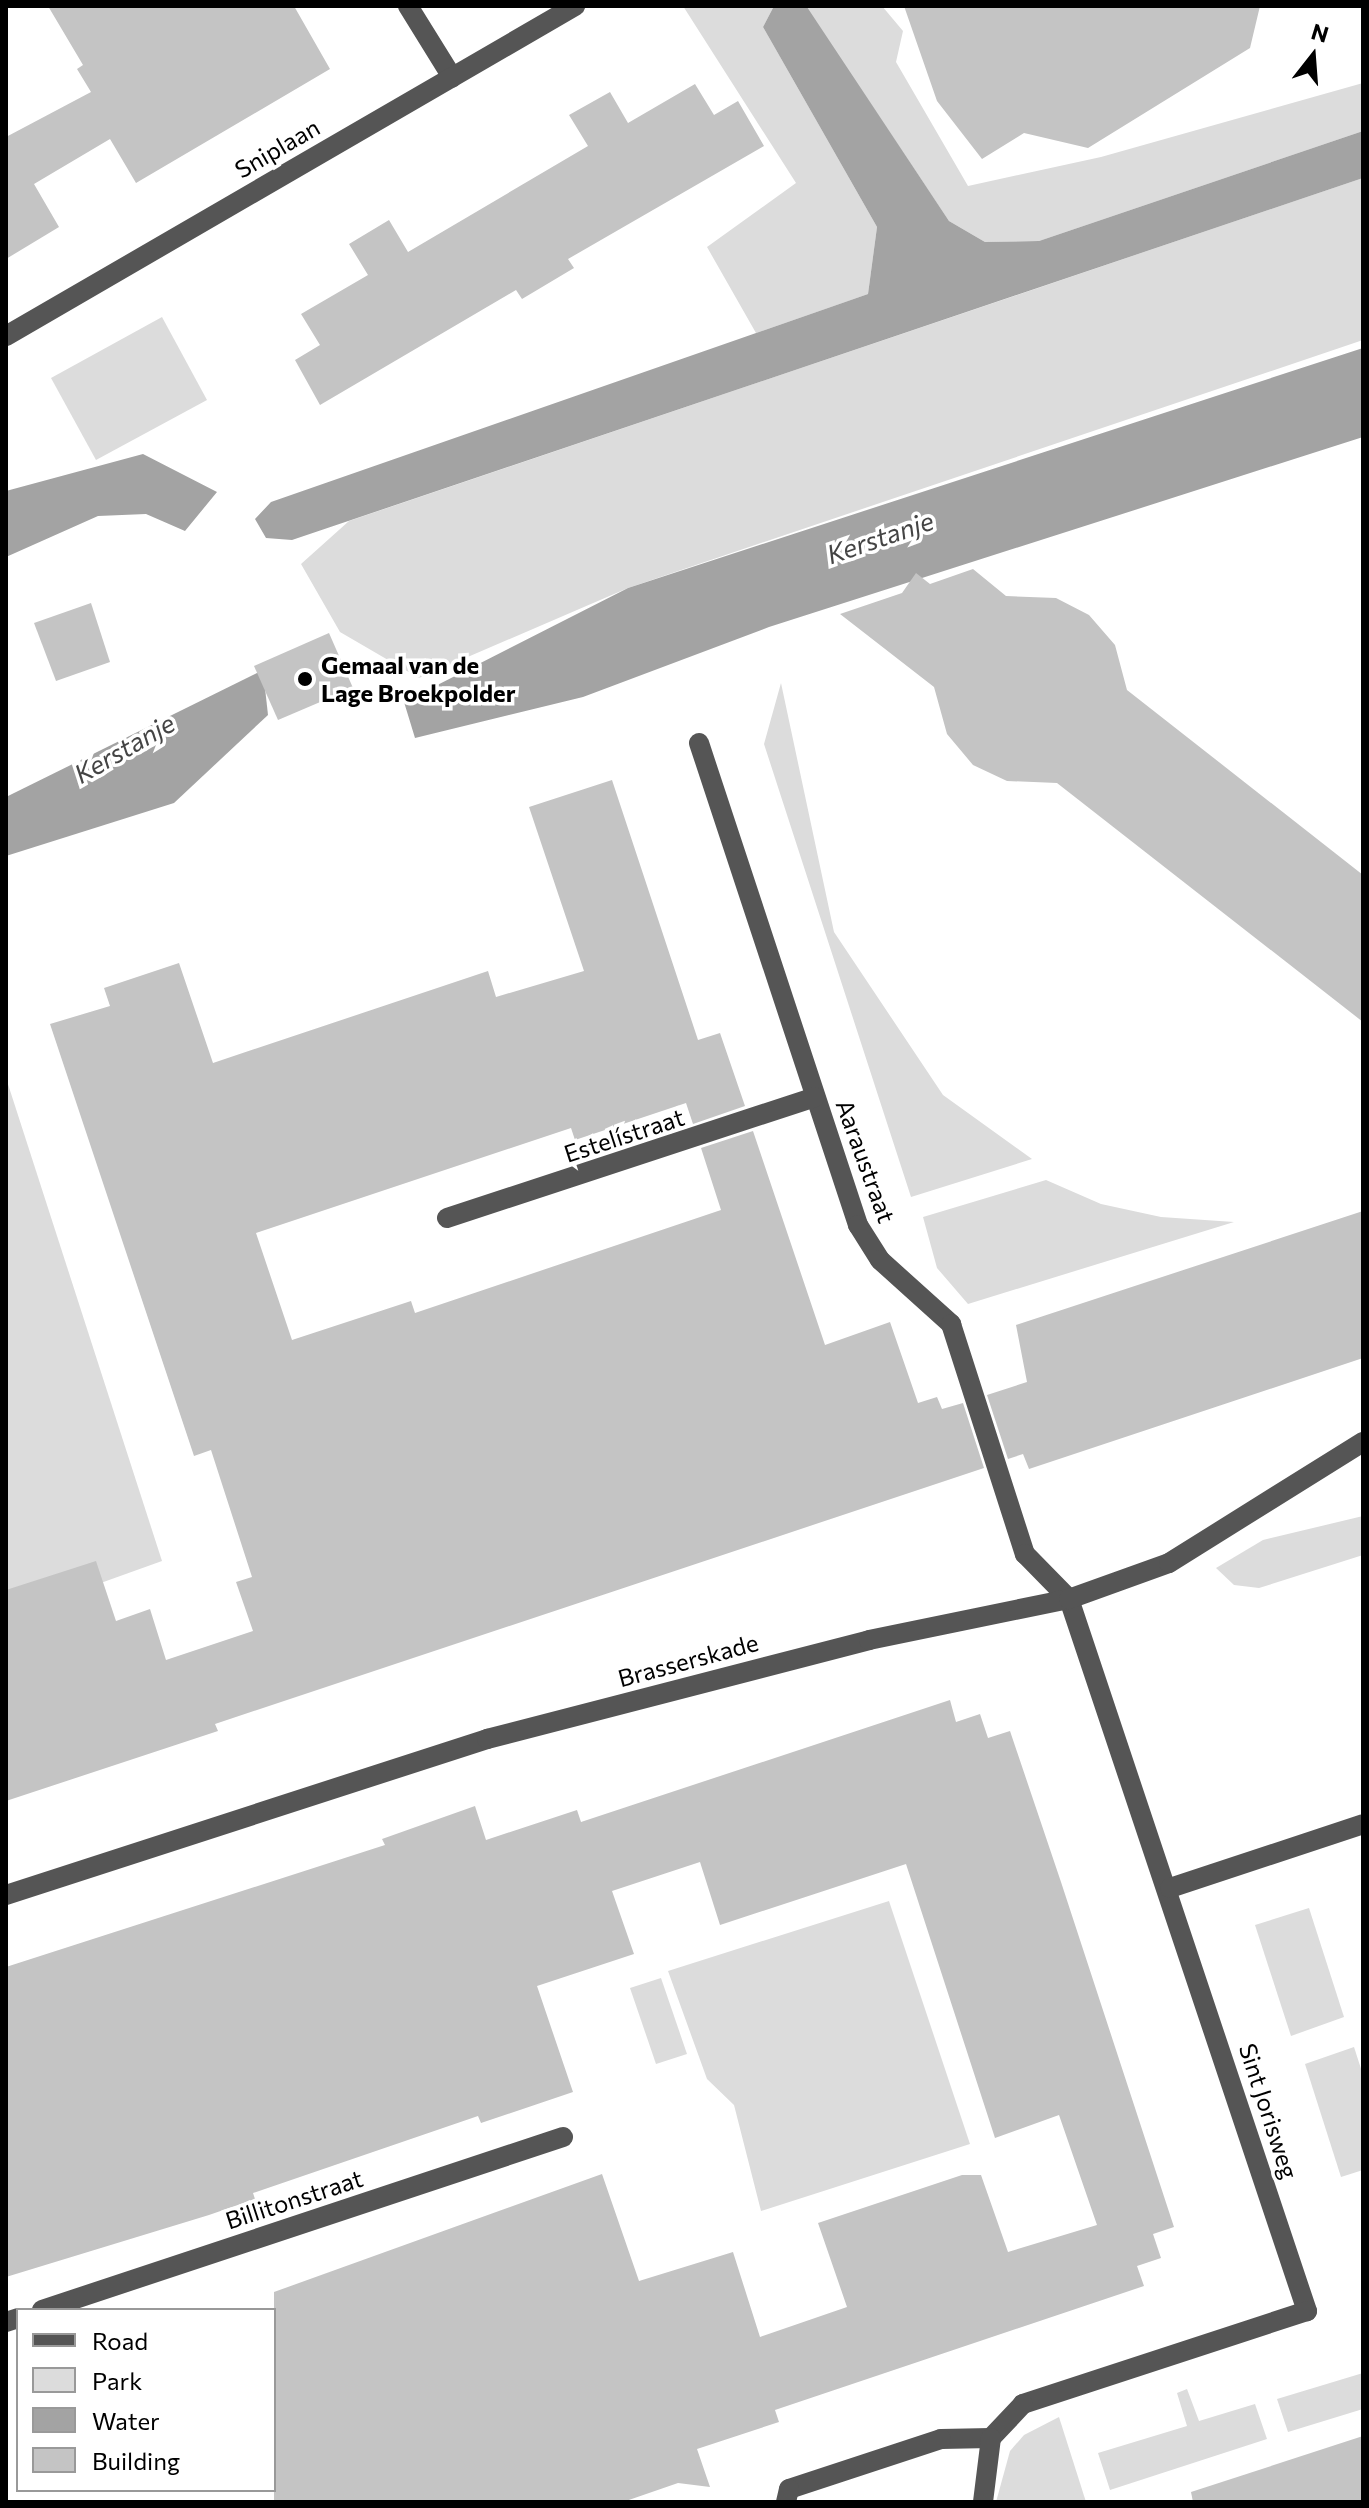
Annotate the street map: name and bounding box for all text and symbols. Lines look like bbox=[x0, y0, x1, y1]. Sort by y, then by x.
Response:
north arrow bbox=[1273, 16, 1353, 96]
text: N bbox=[1308, 17, 1332, 48]
street label: Sniplaan bbox=[229, 112, 325, 184]
water label: Kerstanje bbox=[822, 504, 938, 570]
place label: Gemaal van de Lage Broekpolder bbox=[321, 651, 516, 707]
marker: Gemaal van de Lage Broekpolder bbox=[296, 670, 314, 688]
water label: Kerstanje bbox=[68, 707, 180, 789]
street label: Aaraustraat bbox=[830, 1095, 902, 1227]
street label: Estelístraat bbox=[560, 1102, 688, 1168]
street label: Brasserskade bbox=[615, 1627, 761, 1693]
street label: Sint Jorisweg bbox=[1234, 2040, 1304, 2182]
street label: Billitonstraat bbox=[222, 2163, 366, 2235]
legend bbox=[16, 2308, 276, 2492]
text: Road bbox=[92, 2326, 148, 2355]
text: Park bbox=[92, 2366, 142, 2395]
text: Water bbox=[92, 2406, 160, 2435]
text: Building bbox=[92, 2446, 180, 2475]

